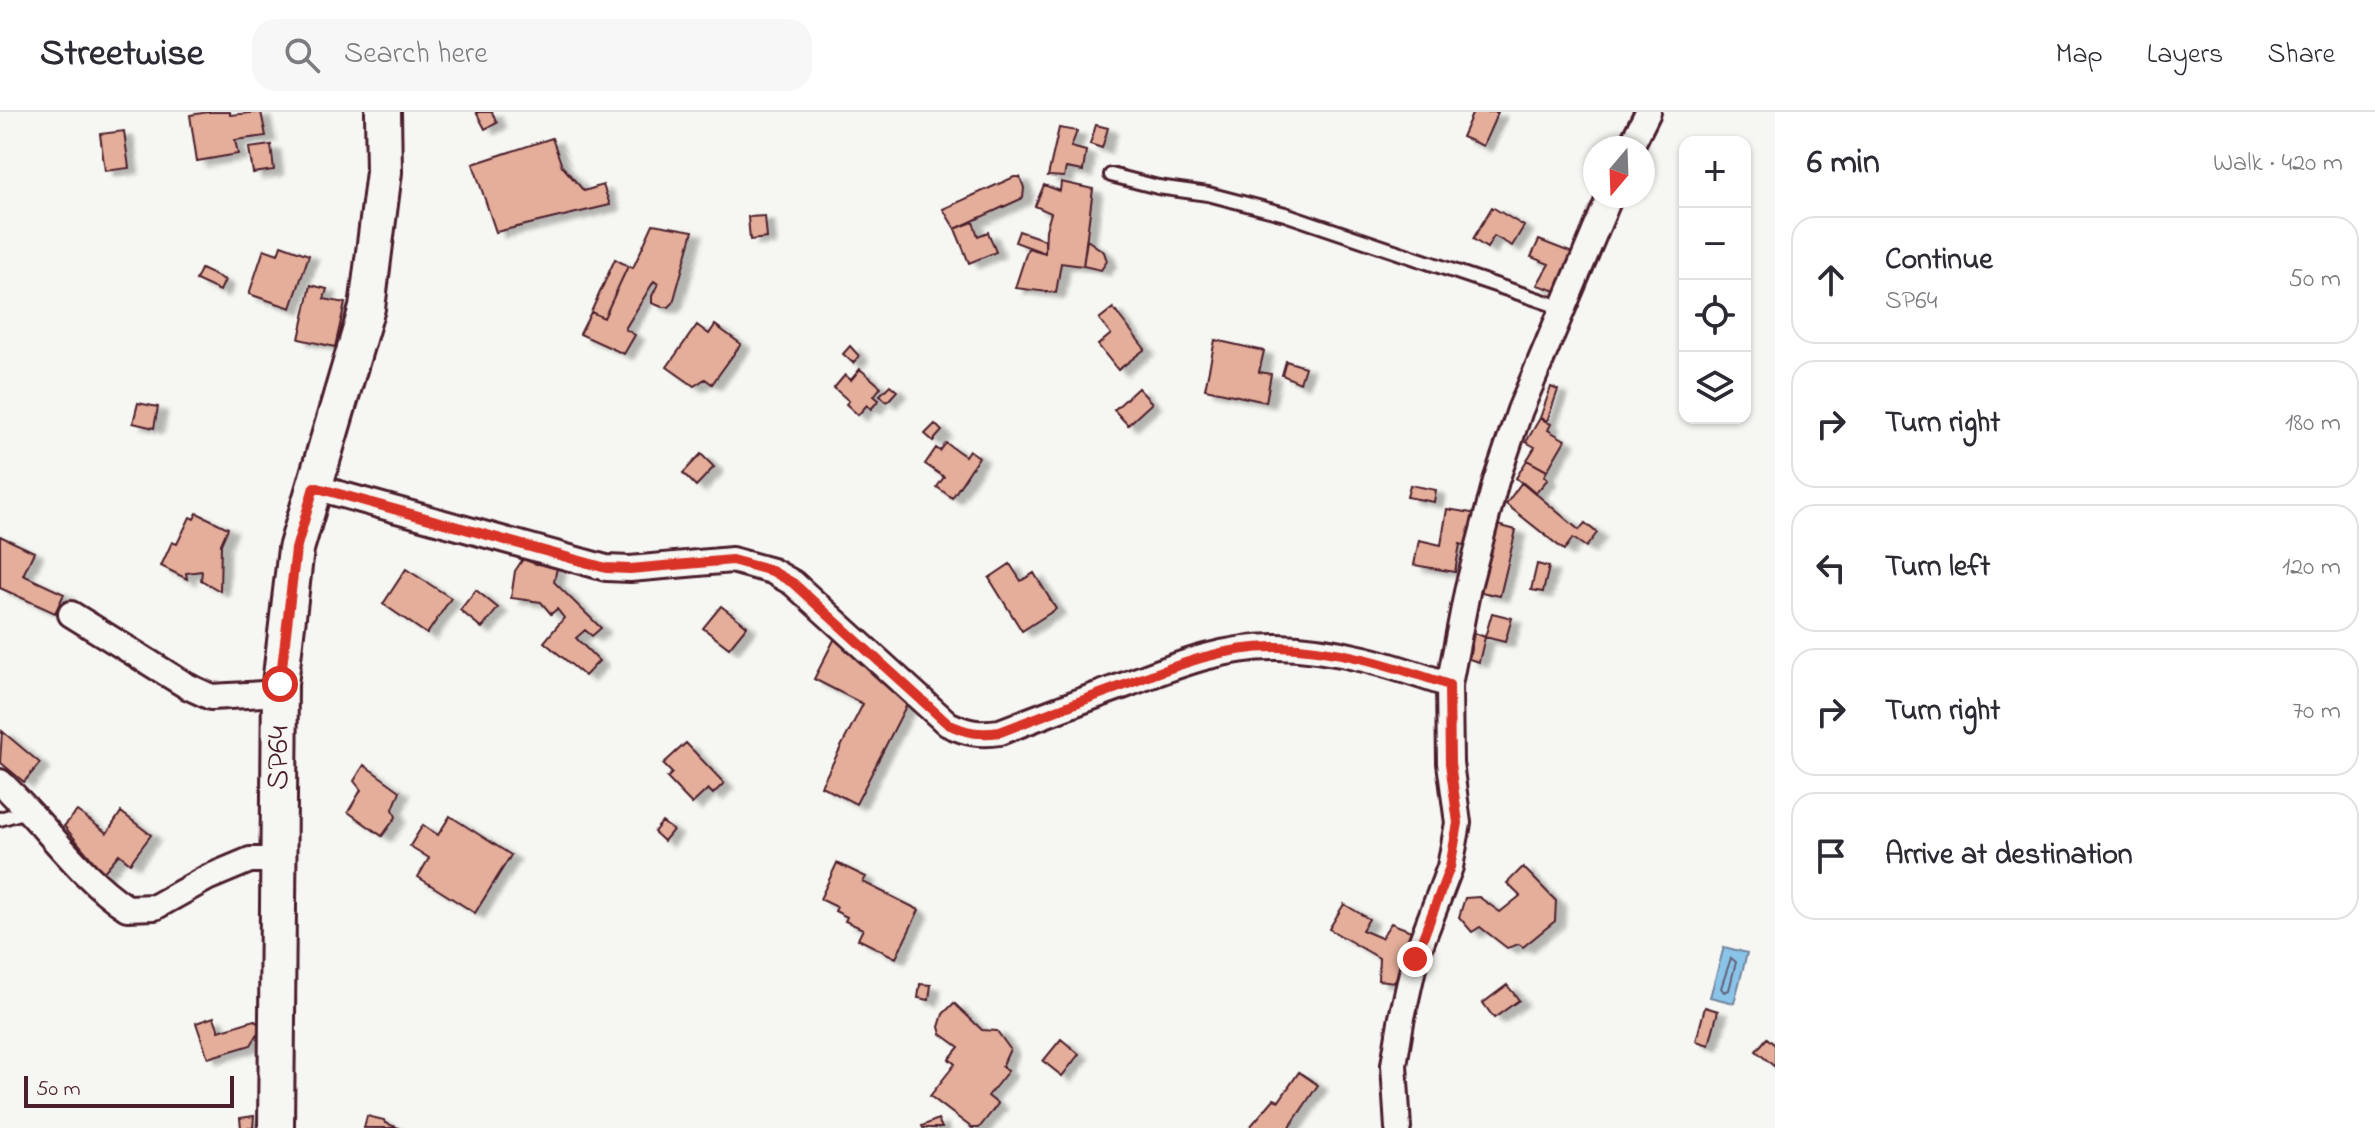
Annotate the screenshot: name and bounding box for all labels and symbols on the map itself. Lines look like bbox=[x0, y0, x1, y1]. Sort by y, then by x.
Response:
north arrow bbox=[1583, 136, 1655, 208]
route start bbox=[262, 666, 298, 702]
street label: SP64 bbox=[256, 726, 303, 790]
route end bbox=[1397, 941, 1433, 977]
scale bar bbox=[24, 1072, 234, 1108]

